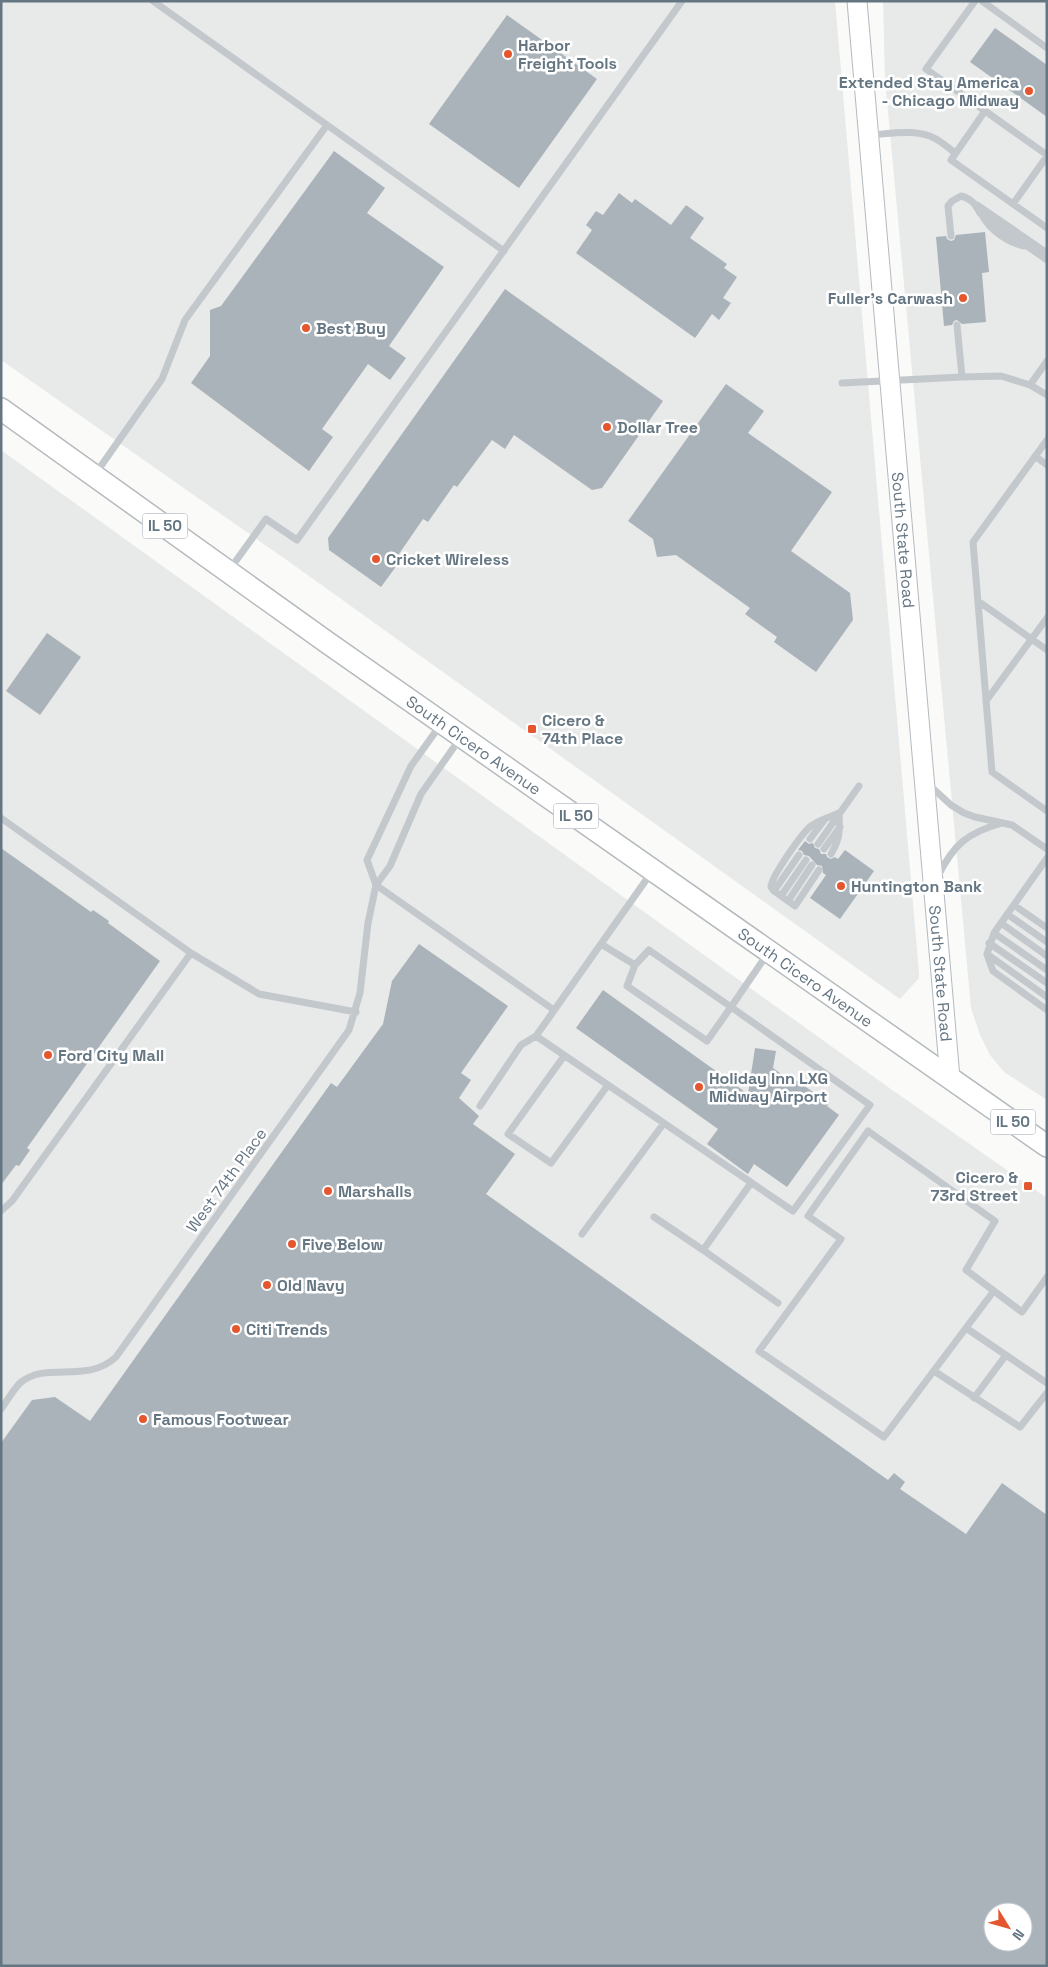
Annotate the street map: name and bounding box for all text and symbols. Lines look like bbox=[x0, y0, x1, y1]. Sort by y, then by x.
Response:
place label: Harbor Freight Tools bbox=[518, 35, 617, 74]
marker: Harbor Freight Tools bbox=[502, 48, 514, 60]
place label: Extended Stay America - Chicago Midway bbox=[839, 72, 1019, 111]
marker: Extended Stay America - Chicago Midway bbox=[1023, 85, 1035, 97]
place label: Fuller's Carwash bbox=[828, 288, 953, 309]
marker: Fuller's Carwash bbox=[957, 292, 969, 304]
place label: Best Buy bbox=[316, 318, 386, 339]
marker: Best Buy bbox=[300, 322, 312, 334]
place label: Dollar Tree bbox=[617, 417, 698, 438]
marker: Dollar Tree bbox=[601, 421, 613, 433]
street label: South State Road bbox=[887, 471, 919, 609]
road number: IL 50 bbox=[142, 514, 188, 538]
place label: Cricket Wireless bbox=[386, 549, 509, 570]
marker: Cricket Wireless bbox=[370, 553, 382, 565]
street label: South Cicero Avenue bbox=[402, 691, 545, 800]
place label: Cicero & 74th Place bbox=[542, 710, 623, 749]
marker: Cicero & 74th Place bbox=[526, 723, 538, 735]
road number: IL 50 bbox=[554, 804, 598, 828]
place label: Huntington Bank bbox=[851, 876, 982, 897]
marker: Huntington Bank bbox=[835, 880, 847, 892]
street label: South State Road bbox=[924, 904, 957, 1042]
street label: South Cicero Avenue bbox=[734, 923, 877, 1032]
place label: Ford City Mall bbox=[58, 1045, 164, 1066]
marker: Ford City Mall bbox=[42, 1049, 54, 1061]
place label: Holiday Inn LXG Midway Airport bbox=[709, 1068, 828, 1107]
marker: Holiday Inn LXG Midway Airport bbox=[693, 1081, 705, 1093]
road number: IL 50 bbox=[990, 1110, 1036, 1134]
street label: West 74th Place bbox=[181, 1124, 271, 1237]
place label: Cicero & 73rd Street bbox=[931, 1167, 1019, 1206]
marker: Cicero & 73rd Street bbox=[1022, 1180, 1034, 1192]
place label: Marshalls bbox=[338, 1181, 412, 1202]
marker: Marshalls bbox=[322, 1185, 334, 1197]
place label: Five Below bbox=[302, 1234, 383, 1255]
marker: Five Below bbox=[286, 1238, 298, 1250]
place label: Old Navy bbox=[277, 1275, 345, 1296]
marker: Old Navy bbox=[261, 1279, 273, 1291]
place label: Citi Trends bbox=[246, 1319, 328, 1340]
marker: Citi Trends bbox=[230, 1323, 242, 1335]
place label: Famous Footwear bbox=[153, 1409, 289, 1430]
marker: Famous Footwear bbox=[137, 1413, 149, 1425]
north arrow bbox=[983, 1902, 1033, 1952]
text: N bbox=[1008, 1926, 1028, 1944]

